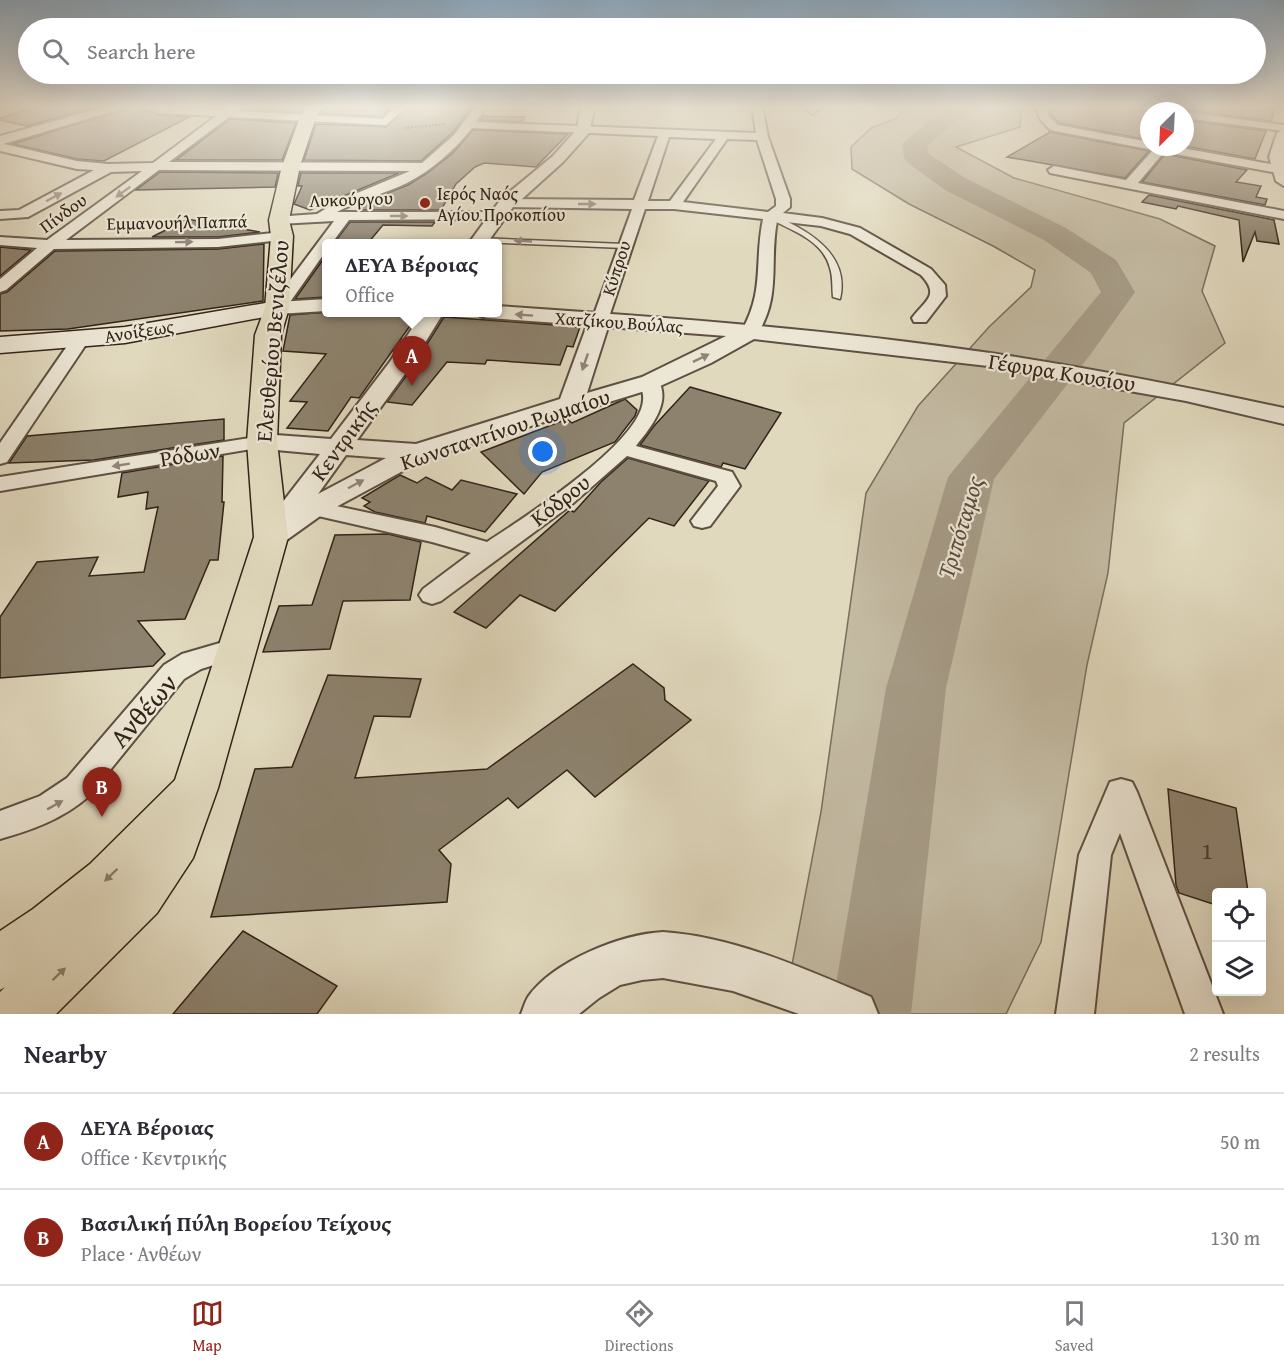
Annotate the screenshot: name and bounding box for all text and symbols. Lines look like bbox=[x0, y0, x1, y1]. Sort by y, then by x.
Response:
search box bbox=[18, 18, 1266, 84]
icon: search bbox=[39, 35, 72, 68]
text: Search here bbox=[87, 35, 196, 67]
north arrow bbox=[1140, 102, 1194, 156]
place label: Ιερός Ναός Αγίου Προκοπίου bbox=[437, 180, 565, 228]
street label: Λυκούργου bbox=[309, 184, 393, 214]
street label: Πίνδου bbox=[34, 186, 92, 240]
one-way arrow bbox=[115, 186, 131, 198]
one-way arrow bbox=[46, 192, 63, 202]
marker: Ιερός Ναός Αγίου Προκοπίου bbox=[418, 196, 432, 210]
one-way arrow bbox=[577, 199, 596, 208]
street label: Εμμανουήλ Παππά bbox=[106, 207, 248, 237]
one-way arrow bbox=[390, 211, 409, 221]
one-way arrow bbox=[175, 237, 194, 247]
one-way arrow bbox=[514, 237, 533, 246]
street label: Κύπρου bbox=[594, 237, 638, 299]
street label: Ελευθερίου Βενιζέλου bbox=[247, 239, 297, 443]
popup bbox=[322, 239, 502, 317]
text: ΔΕΥΑ Βέροιας bbox=[346, 248, 478, 280]
text: Office bbox=[346, 280, 394, 309]
street label: Χατζίκου Βούλας bbox=[554, 304, 684, 340]
one-way arrow bbox=[515, 310, 534, 319]
street label: Ανοίξεως bbox=[102, 312, 176, 350]
pin: A bbox=[392, 336, 432, 386]
street label: Γέφυρα Κουσίου bbox=[986, 345, 1138, 399]
one-way arrow bbox=[580, 353, 590, 371]
one-way arrow bbox=[692, 354, 709, 363]
street label: Κωνσταντίνου Ρωμαίου bbox=[396, 380, 614, 478]
street label: Κεντρικής bbox=[303, 392, 384, 487]
street label: Ρόδων bbox=[157, 433, 223, 475]
your location bbox=[528, 437, 557, 466]
one-way arrow bbox=[111, 461, 130, 470]
street label: Κόδρου bbox=[523, 466, 597, 534]
water label: Τριπόταμος bbox=[928, 471, 992, 583]
one-way arrow bbox=[348, 479, 365, 489]
street label: Ανθέων bbox=[99, 664, 187, 756]
pin: B bbox=[82, 768, 122, 817]
one-way arrow bbox=[46, 800, 63, 810]
house number: 1 bbox=[1201, 833, 1213, 868]
one-way arrow bbox=[105, 868, 119, 882]
map controls bbox=[1212, 888, 1266, 996]
button: locate bbox=[1212, 888, 1266, 942]
button: layers bbox=[1212, 942, 1266, 996]
one-way arrow bbox=[52, 967, 66, 981]
text: Nearby bbox=[24, 1034, 107, 1073]
text: 2 results bbox=[1189, 1039, 1260, 1068]
text: ΔΕΥΑ Βέροιας bbox=[81, 1111, 214, 1143]
text: A bbox=[37, 1127, 50, 1156]
text: 50 m bbox=[1220, 1127, 1260, 1156]
text: Office · Κεντρικής bbox=[81, 1143, 227, 1172]
text: Βασιλική Πύλη Βορείου Τείχους bbox=[81, 1207, 391, 1239]
text: B bbox=[37, 1223, 50, 1252]
text: 130 m bbox=[1210, 1223, 1260, 1252]
text: Place · Ανθέων bbox=[81, 1239, 202, 1268]
tab: Map bbox=[191, 1297, 224, 1357]
tab: Directions bbox=[605, 1297, 674, 1357]
tab: Saved bbox=[1055, 1297, 1093, 1357]

